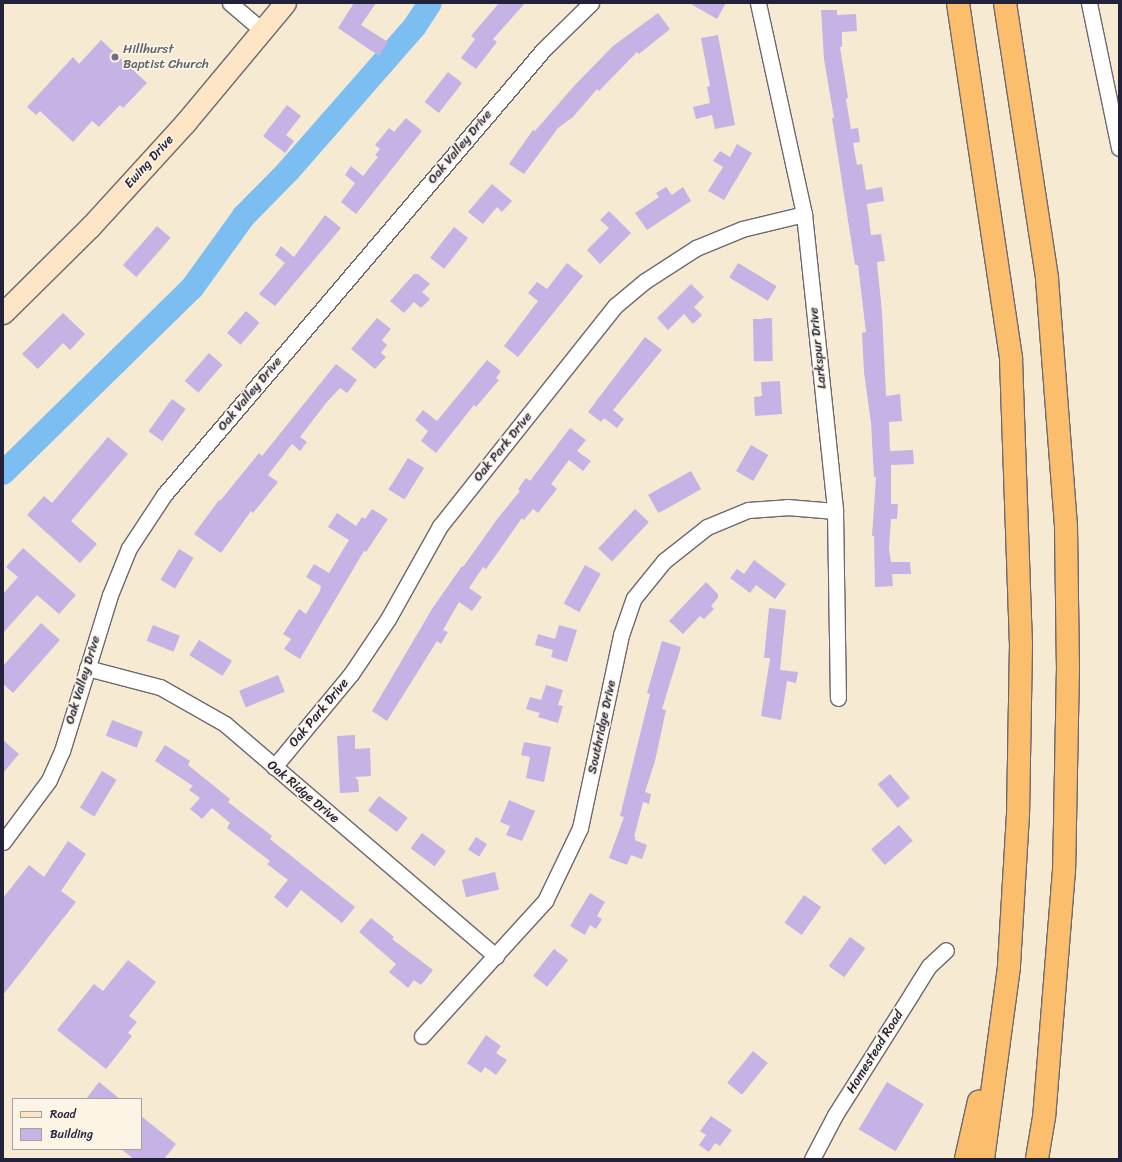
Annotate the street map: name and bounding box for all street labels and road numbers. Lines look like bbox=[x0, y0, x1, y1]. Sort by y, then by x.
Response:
street label: Oak Valley Drive bbox=[424, 107, 496, 187]
street label: Ewing Drive bbox=[121, 132, 177, 192]
street label: Larkspur Drive bbox=[806, 306, 830, 390]
street label: Oak Valley Drive bbox=[214, 354, 286, 434]
street label: Oak Park Drive bbox=[470, 409, 536, 485]
street label: Oak Valley Drive bbox=[62, 634, 104, 726]
street label: Oak Park Drive bbox=[286, 676, 352, 750]
street label: Southridge Drive bbox=[584, 678, 620, 776]
street label: Oak Ridge Drive bbox=[264, 757, 342, 827]
street label: Homestead Road bbox=[843, 1008, 907, 1096]

